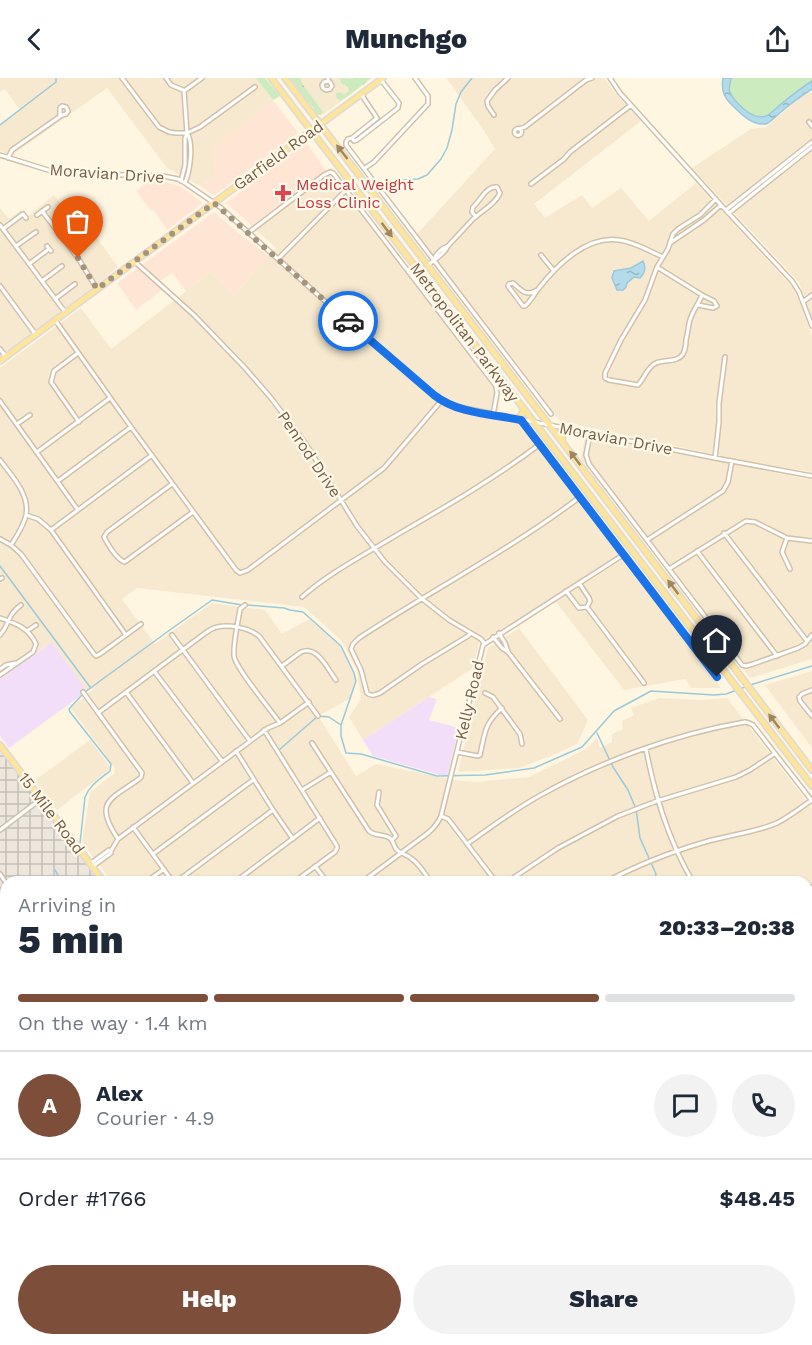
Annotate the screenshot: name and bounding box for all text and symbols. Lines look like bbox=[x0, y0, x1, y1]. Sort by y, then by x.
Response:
icon: back bbox=[18, 23, 51, 56]
text: Munchgo bbox=[345, 23, 467, 55]
icon: share bbox=[761, 23, 794, 56]
street label: Garfield Road bbox=[230, 116, 327, 194]
one-way arrow bbox=[336, 144, 348, 159]
street label: Moravian Drive bbox=[49, 160, 165, 187]
place label: Medical Weight Loss Clinic bbox=[296, 175, 414, 212]
marker: Medical Weight Loss Clinic bbox=[274, 184, 292, 202]
pin bbox=[52, 196, 103, 258]
icon: bag bbox=[61, 205, 94, 238]
one-way arrow bbox=[380, 222, 392, 237]
street label: Metropolitan Parkway bbox=[406, 259, 524, 406]
courier bbox=[318, 291, 378, 351]
icon: car bbox=[332, 305, 365, 338]
street label: Penrod Drive bbox=[274, 408, 345, 501]
street label: Moravian Drive bbox=[558, 418, 674, 459]
one-way arrow bbox=[570, 451, 582, 466]
one-way arrow bbox=[667, 580, 679, 595]
pin bbox=[691, 615, 742, 677]
icon: home bbox=[700, 624, 733, 657]
street label: Kelly Road bbox=[451, 659, 488, 742]
one-way arrow bbox=[769, 713, 781, 728]
street label: 15 Mile Road bbox=[15, 769, 89, 858]
text: Arriving in bbox=[18, 893, 116, 917]
text: 20:33–20:38 bbox=[659, 915, 795, 940]
text: 5 min bbox=[18, 917, 124, 962]
text: On the way · 1.4 km bbox=[18, 1011, 208, 1035]
button: chat bbox=[654, 1074, 717, 1137]
button: phone bbox=[732, 1074, 795, 1137]
text: Alex bbox=[96, 1081, 143, 1106]
text: A bbox=[42, 1093, 57, 1118]
text: Courier · 4.9 bbox=[96, 1106, 215, 1130]
text: Order #1766 bbox=[18, 1186, 147, 1211]
text: $48.45 bbox=[720, 1186, 795, 1211]
button: Help bbox=[18, 1265, 401, 1334]
button: Share bbox=[413, 1265, 795, 1334]

